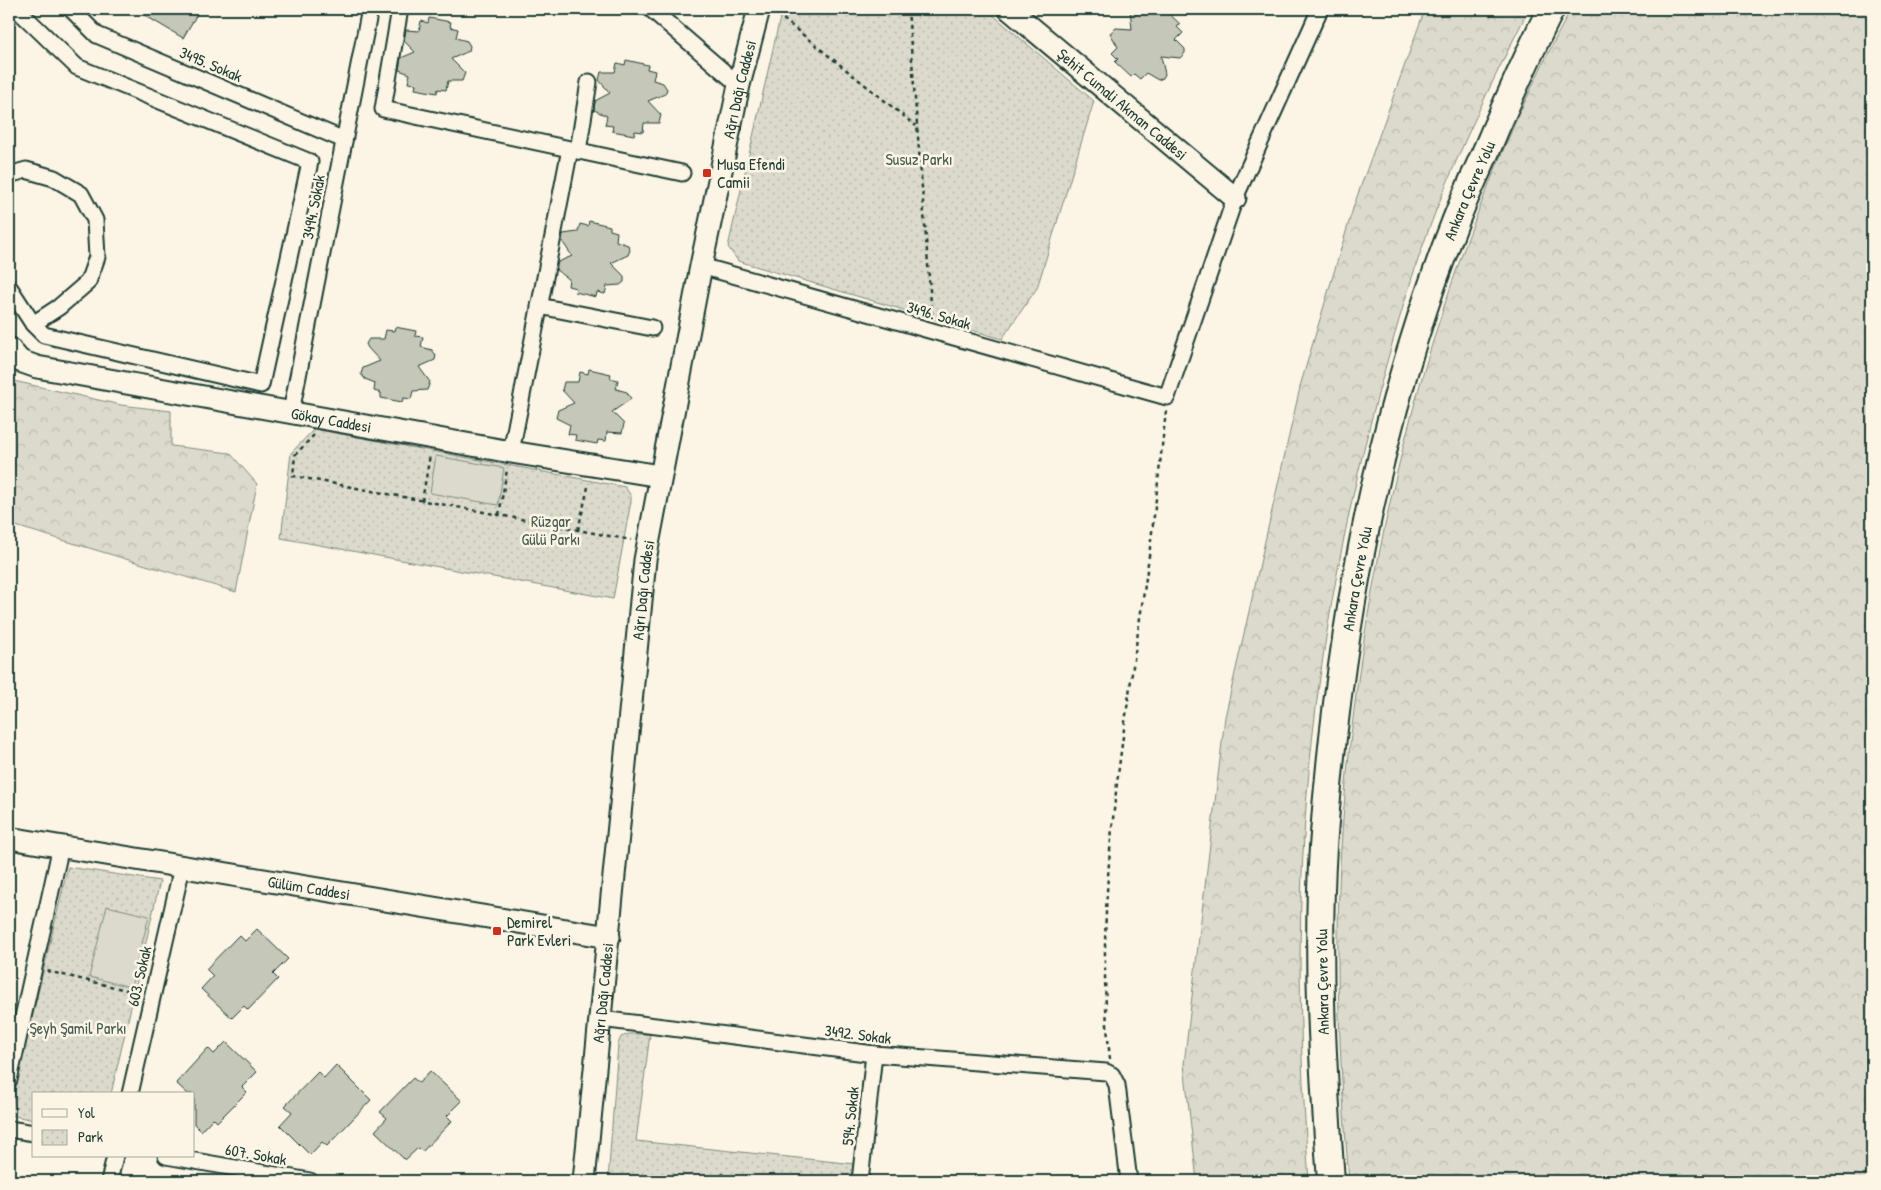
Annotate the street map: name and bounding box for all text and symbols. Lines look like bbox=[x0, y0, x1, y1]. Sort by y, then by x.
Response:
street label: Ağrı Dağı Caddesi bbox=[717, 38, 761, 141]
street label: 3495. Sokak bbox=[176, 41, 246, 87]
street label: Şehit Cumali Akman Caddesi bbox=[1053, 43, 1192, 165]
street label: Ankara Çevre Yolu bbox=[1438, 137, 1500, 243]
park label: Susuz Parkı bbox=[885, 148, 953, 170]
place label: Musa Efendi Camii bbox=[717, 153, 785, 193]
marker: Musa Efendi Camii bbox=[701, 167, 713, 179]
street label: 3494. Sokak bbox=[296, 172, 330, 241]
street label: 3496. Sokak bbox=[904, 295, 974, 335]
street label: Gökay Caddesi bbox=[289, 402, 373, 438]
park label: Rüzgar Gülü Parkı bbox=[522, 510, 580, 550]
street label: Ankara Çevre Yolu bbox=[1336, 524, 1377, 633]
street label: Ağrı Dağı Caddesi bbox=[626, 538, 660, 641]
street label: Gülüm Caddesi bbox=[266, 870, 352, 905]
place label: Demirel Park Evleri bbox=[507, 911, 571, 951]
marker: Demirel Park Evleri bbox=[491, 925, 503, 937]
street label: Ankara Çevre Yolu bbox=[1310, 928, 1334, 1035]
street label: Ağrı Dağı Caddesi bbox=[587, 942, 618, 1044]
street label: 603. Sokak bbox=[121, 943, 157, 1008]
park label: Şeyh Şamil Parkı bbox=[29, 1017, 127, 1039]
street label: 3492. Sokak bbox=[823, 1019, 893, 1049]
street label: 594. Sokak bbox=[836, 1085, 864, 1147]
legend bbox=[32, 1092, 195, 1158]
text: Yol bbox=[78, 1102, 95, 1123]
text: Park bbox=[78, 1126, 103, 1147]
street label: 607. Sokak bbox=[224, 1138, 289, 1170]

